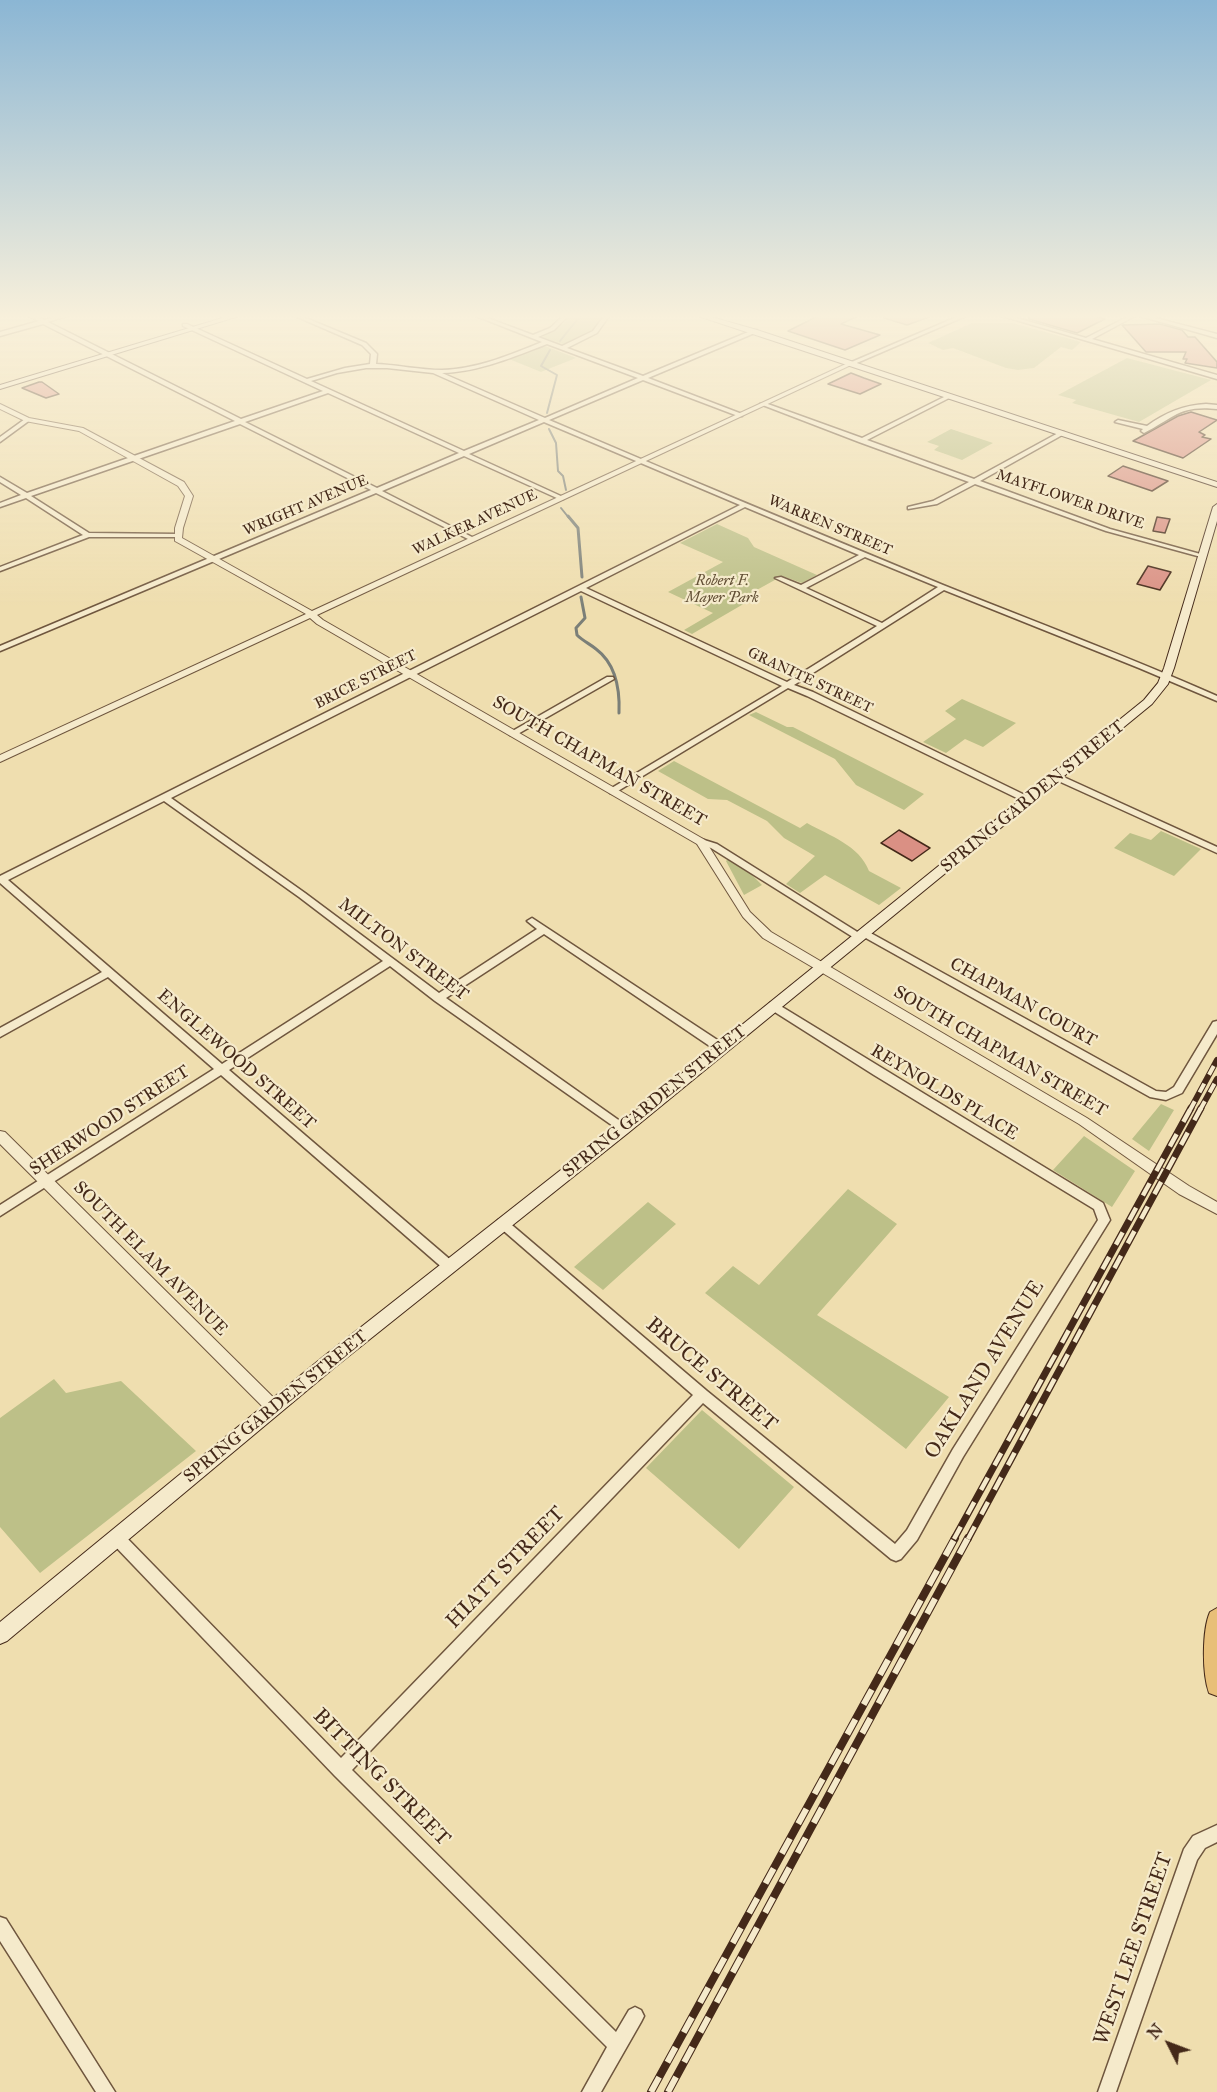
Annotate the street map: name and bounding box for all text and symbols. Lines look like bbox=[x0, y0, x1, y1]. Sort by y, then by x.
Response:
street label: MAYFLOWER DRIVE bbox=[994, 466, 1146, 534]
street label: WRIGHT AVENUE bbox=[241, 472, 371, 540]
street label: WALKER AVENUE bbox=[410, 486, 540, 560]
street label: WARREN STREET bbox=[765, 492, 895, 560]
park label: Robert F. Mayer Park bbox=[685, 572, 759, 607]
street label: GRANITE STREET bbox=[744, 644, 876, 718]
street label: BRICE STREET bbox=[312, 647, 420, 713]
street label: SOUTH CHAPMAN STREET bbox=[488, 692, 710, 832]
street label: SPRING GARDEN STREET bbox=[937, 716, 1129, 878]
street label: MILTON STREET bbox=[334, 894, 472, 1006]
street label: CHAPMAN COURT bbox=[946, 954, 1100, 1052]
street label: SOUTH CHAPMAN STREET bbox=[889, 982, 1111, 1122]
street label: ENGLEWOOD STREET bbox=[152, 985, 320, 1135]
street label: SPRING GARDEN STREET bbox=[559, 1021, 751, 1183]
street label: REYNOLDS PLACE bbox=[866, 1040, 1022, 1146]
street label: SHERWOOD STREET bbox=[26, 1061, 194, 1181]
street label: SOUTH ELAM AVENUE bbox=[68, 1177, 232, 1341]
street label: OAKLAND AVENUE bbox=[920, 1276, 1050, 1464]
street label: BRUCE STREET bbox=[640, 1313, 782, 1437]
street label: SPRING GARDEN STREET bbox=[180, 1326, 372, 1488]
street label: HIATT STREET bbox=[441, 1502, 571, 1634]
street label: BITTING STREET bbox=[307, 1704, 455, 1852]
street label: WEST LEE STREET bbox=[1089, 1849, 1179, 2049]
north arrow bbox=[1139, 2014, 1199, 2074]
text: N bbox=[1144, 2020, 1167, 2043]

